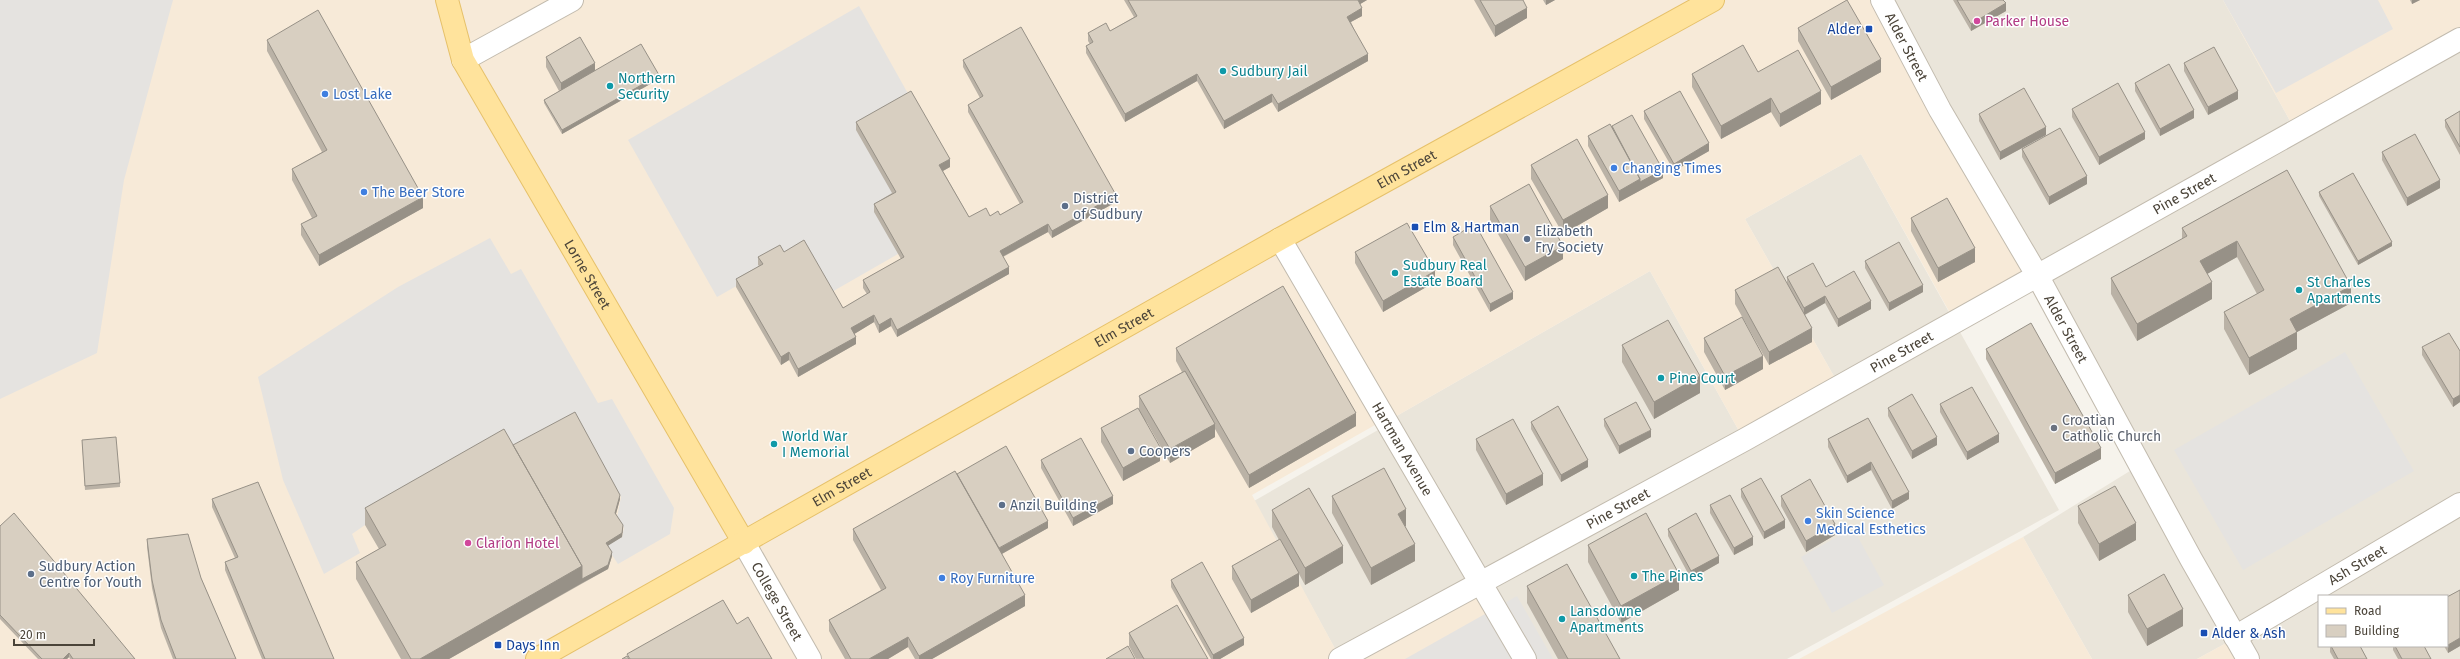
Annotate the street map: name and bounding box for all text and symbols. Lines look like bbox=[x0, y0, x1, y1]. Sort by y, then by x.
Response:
street label: Alder Street bbox=[1881, 10, 1932, 85]
place label: Parker House bbox=[1985, 13, 2069, 30]
marker: Parker House bbox=[1972, 16, 1982, 26]
place label: Alder bbox=[1828, 21, 1862, 38]
marker: Alder bbox=[1864, 24, 1874, 34]
place label: Sudbury Jail bbox=[1231, 63, 1308, 80]
marker: Sudbury Jail bbox=[1218, 66, 1228, 76]
place label: Northern Security bbox=[618, 70, 676, 103]
marker: Northern Security bbox=[605, 81, 615, 91]
place label: Lost Lake bbox=[333, 86, 392, 103]
marker: Lost Lake bbox=[320, 89, 330, 99]
street label: Elm Street bbox=[1374, 146, 1440, 193]
place label: Changing Times bbox=[1622, 160, 1722, 177]
marker: Changing Times bbox=[1609, 163, 1619, 173]
street label: Pine Street bbox=[2150, 169, 2220, 218]
place label: The Beer Store bbox=[372, 184, 465, 201]
marker: The Beer Store bbox=[359, 187, 369, 197]
place label: District of Sudbury bbox=[1073, 190, 1143, 223]
marker: District of Sudbury bbox=[1060, 201, 1070, 211]
place label: Elm & Hartman bbox=[1423, 219, 1520, 236]
marker: Elm & Hartman bbox=[1410, 222, 1420, 232]
place label: Elizabeth Fry Society bbox=[1535, 223, 1603, 256]
marker: Elizabeth Fry Society bbox=[1522, 234, 1532, 244]
street label: Lorne Street bbox=[560, 237, 615, 313]
place label: Sudbury Real Estate Board bbox=[1403, 257, 1487, 290]
marker: Sudbury Real Estate Board bbox=[1390, 268, 1400, 278]
place label: St Charles Apartments bbox=[2307, 274, 2381, 307]
marker: St Charles Apartments bbox=[2294, 285, 2304, 295]
street label: Alder Street bbox=[2040, 292, 2092, 367]
street label: Elm Street bbox=[1091, 304, 1157, 351]
street label: Pine Street bbox=[1867, 327, 1937, 377]
place label: Pine Court bbox=[1669, 370, 1736, 387]
marker: Pine Court bbox=[1656, 373, 1666, 383]
street label: Hartman Avenue bbox=[1368, 399, 1436, 499]
place label: Croatian Catholic Church bbox=[2062, 412, 2161, 445]
marker: Croatian Catholic Church bbox=[2049, 423, 2059, 433]
place label: World War I Memorial bbox=[782, 428, 849, 461]
marker: World War I Memorial bbox=[769, 439, 779, 449]
place label: Coopers bbox=[1139, 443, 1191, 460]
marker: Coopers bbox=[1126, 446, 1136, 456]
street label: Elm Street bbox=[809, 463, 875, 511]
street label: Pine Street bbox=[1583, 484, 1654, 533]
place label: Anzil Building bbox=[1010, 497, 1097, 514]
marker: Anzil Building bbox=[997, 500, 1007, 510]
place label: Skin Science Medical Esthetics bbox=[1816, 505, 1926, 538]
marker: Skin Science Medical Esthetics bbox=[1803, 516, 1813, 526]
place label: Clarion Hotel bbox=[476, 535, 559, 552]
marker: Clarion Hotel bbox=[463, 538, 473, 548]
street label: Ash Street bbox=[2325, 541, 2390, 589]
place label: Sudbury Action Centre for Youth bbox=[39, 558, 142, 591]
street label: College Street bbox=[748, 559, 806, 645]
place label: The Pines bbox=[1642, 568, 1704, 585]
marker: Sudbury Action Centre for Youth bbox=[26, 569, 36, 579]
place label: Roy Furniture bbox=[950, 570, 1035, 587]
marker: The Pines bbox=[1629, 571, 1639, 581]
marker: Roy Furniture bbox=[937, 573, 947, 583]
legend bbox=[2318, 595, 2448, 647]
place label: Lansdowne Apartments bbox=[1570, 603, 1644, 636]
text: Road bbox=[2354, 604, 2382, 618]
marker: Lansdowne Apartments bbox=[1557, 614, 1567, 624]
scale bar bbox=[14, 621, 94, 647]
text: Building bbox=[2354, 624, 2400, 638]
place label: Alder & Ash bbox=[2212, 625, 2286, 642]
text: 20 m bbox=[20, 628, 46, 642]
marker: Alder & Ash bbox=[2199, 628, 2209, 638]
place label: Days Inn bbox=[506, 637, 560, 654]
marker: Days Inn bbox=[493, 640, 503, 650]

